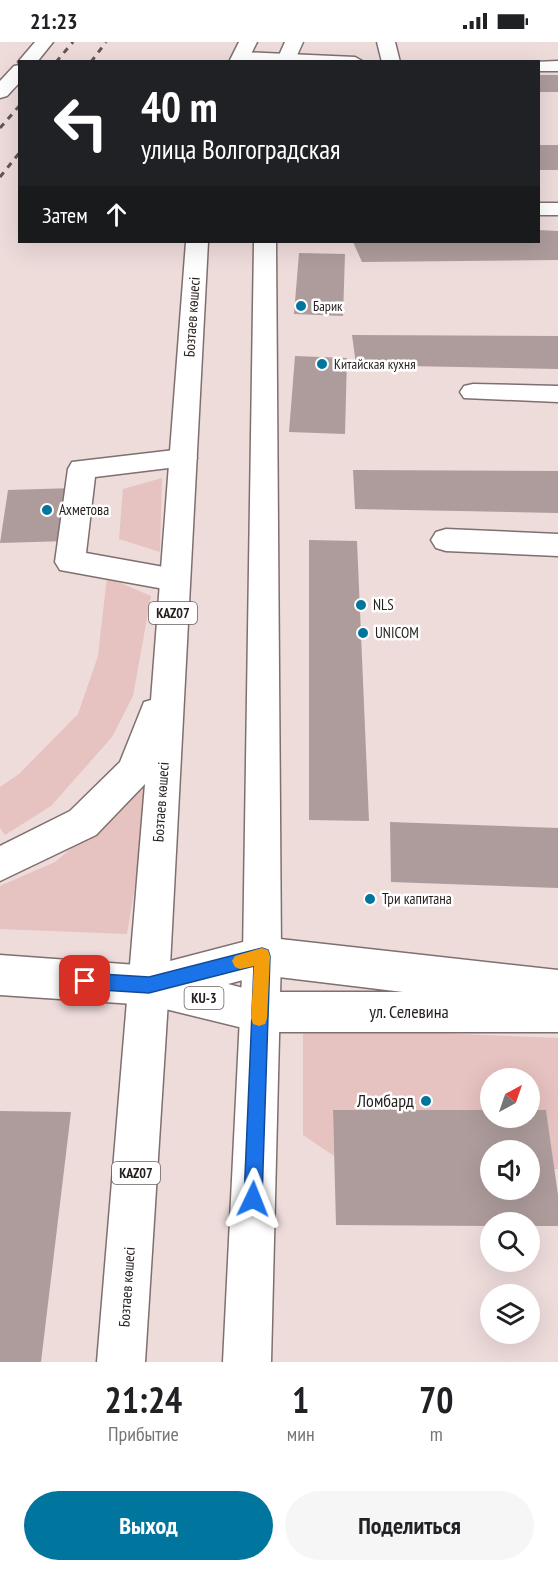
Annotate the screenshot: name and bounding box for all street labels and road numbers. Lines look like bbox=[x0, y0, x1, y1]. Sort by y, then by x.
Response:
street label: Бозтаев көшесі bbox=[179, 276, 204, 358]
road number: KAZ07 bbox=[149, 602, 197, 624]
street label: Бозтаев көшесі bbox=[148, 761, 173, 843]
road number: KU-3 bbox=[184, 987, 224, 1009]
street label: ул. Селевина bbox=[369, 1000, 449, 1023]
road number: KAZ07 bbox=[112, 1162, 160, 1184]
street label: Бозтаев көшесі bbox=[114, 1246, 139, 1328]

